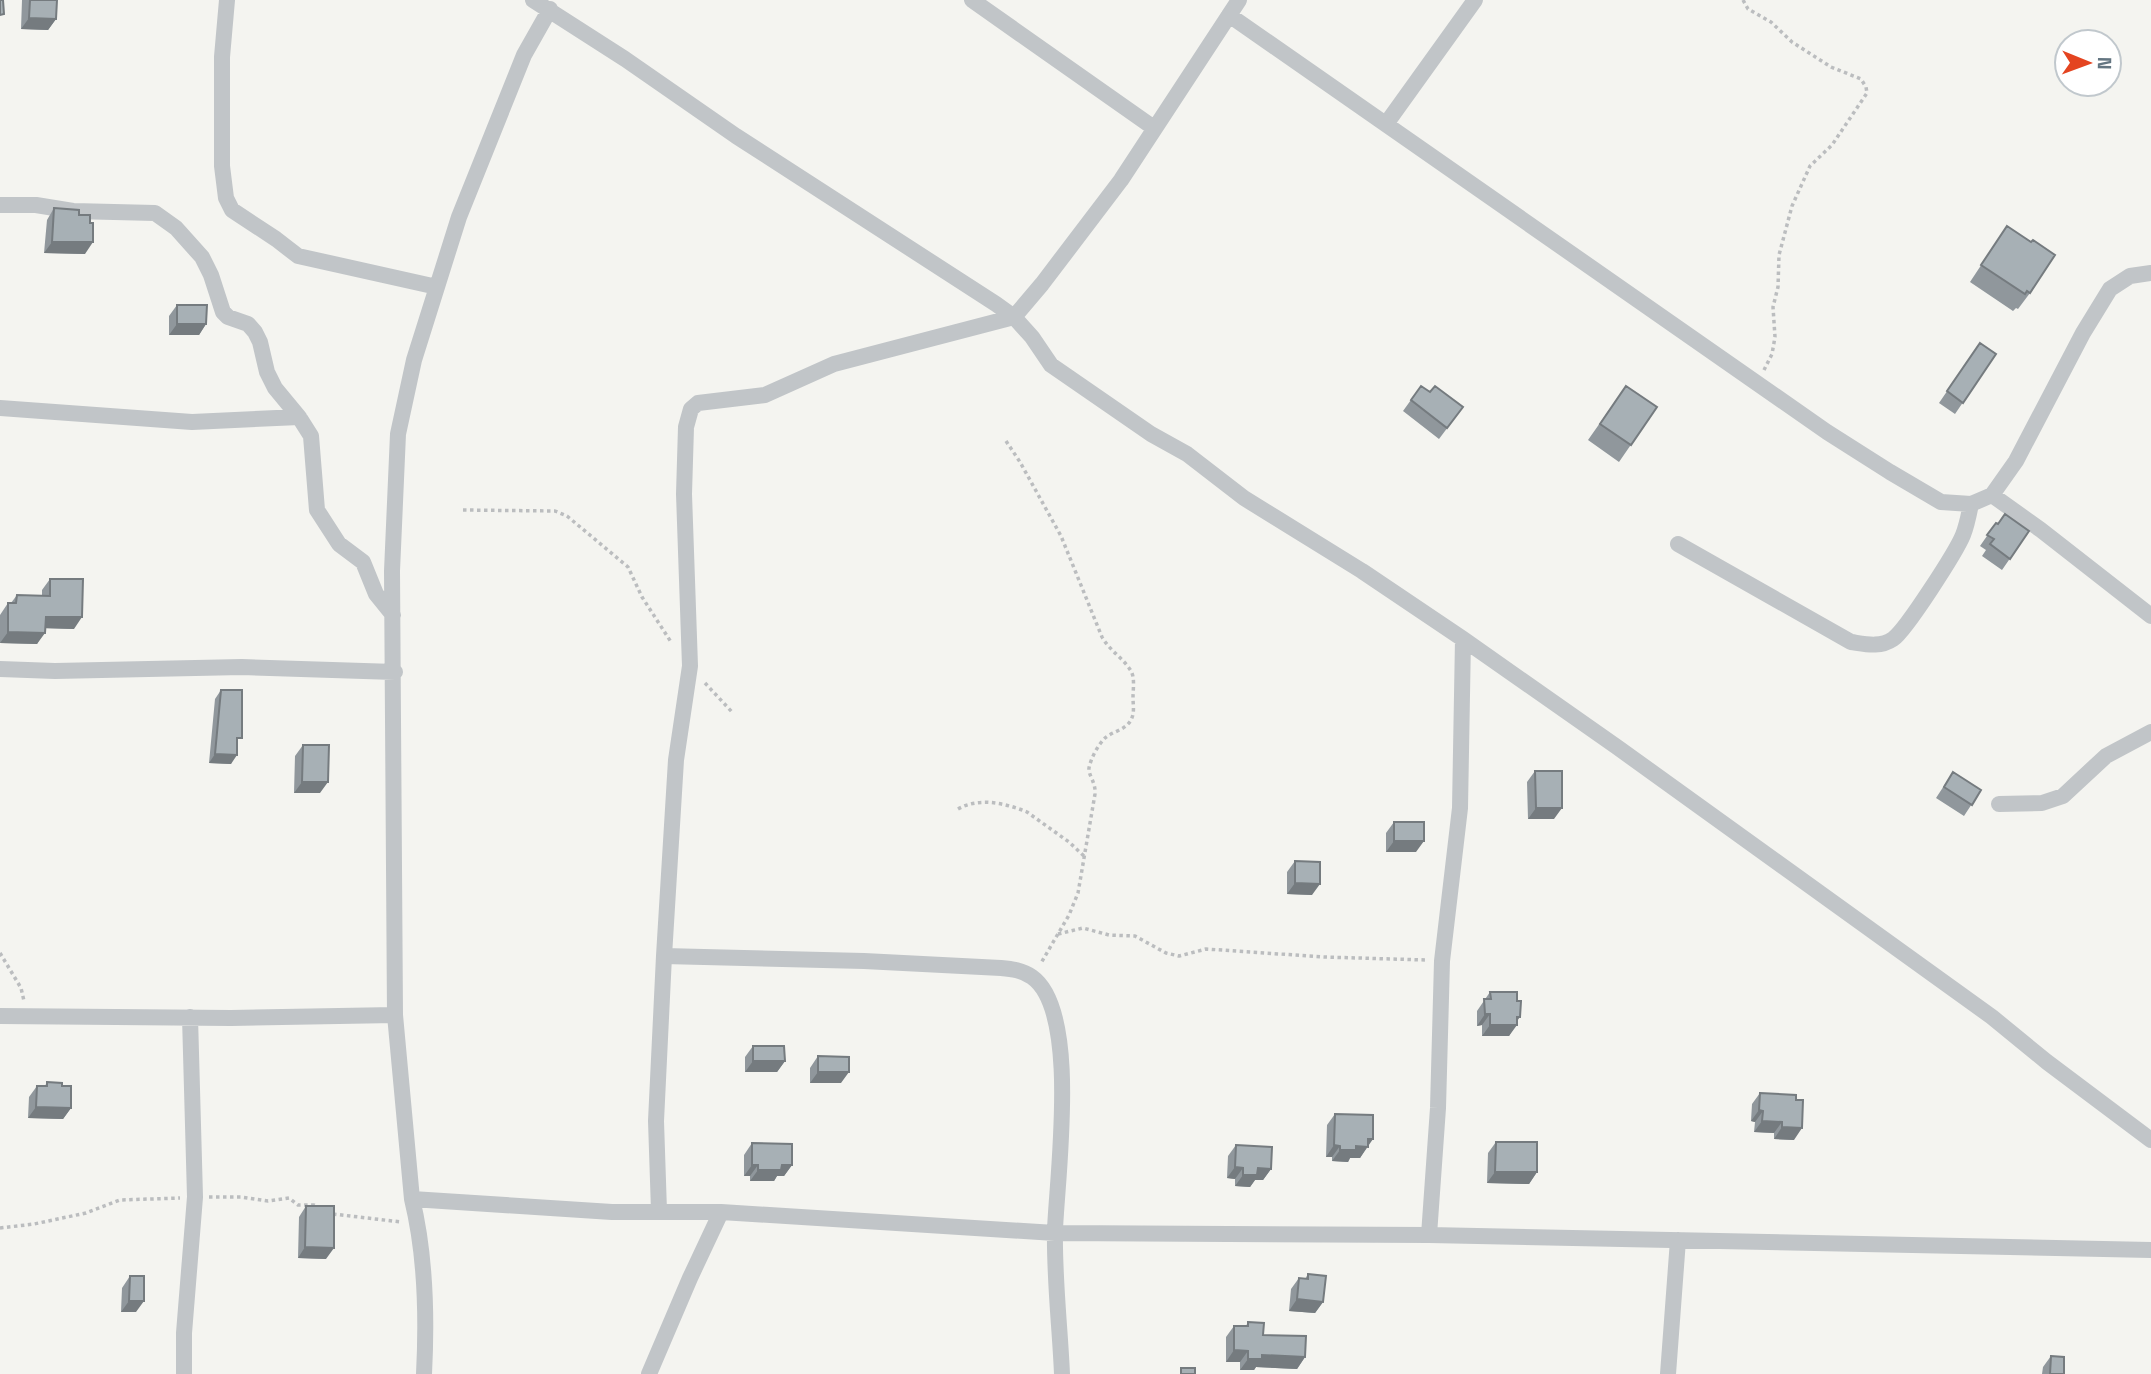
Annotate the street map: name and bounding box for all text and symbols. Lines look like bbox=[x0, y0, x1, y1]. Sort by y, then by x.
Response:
north arrow bbox=[2053, 28, 2123, 98]
text: N bbox=[2092, 57, 2117, 70]

